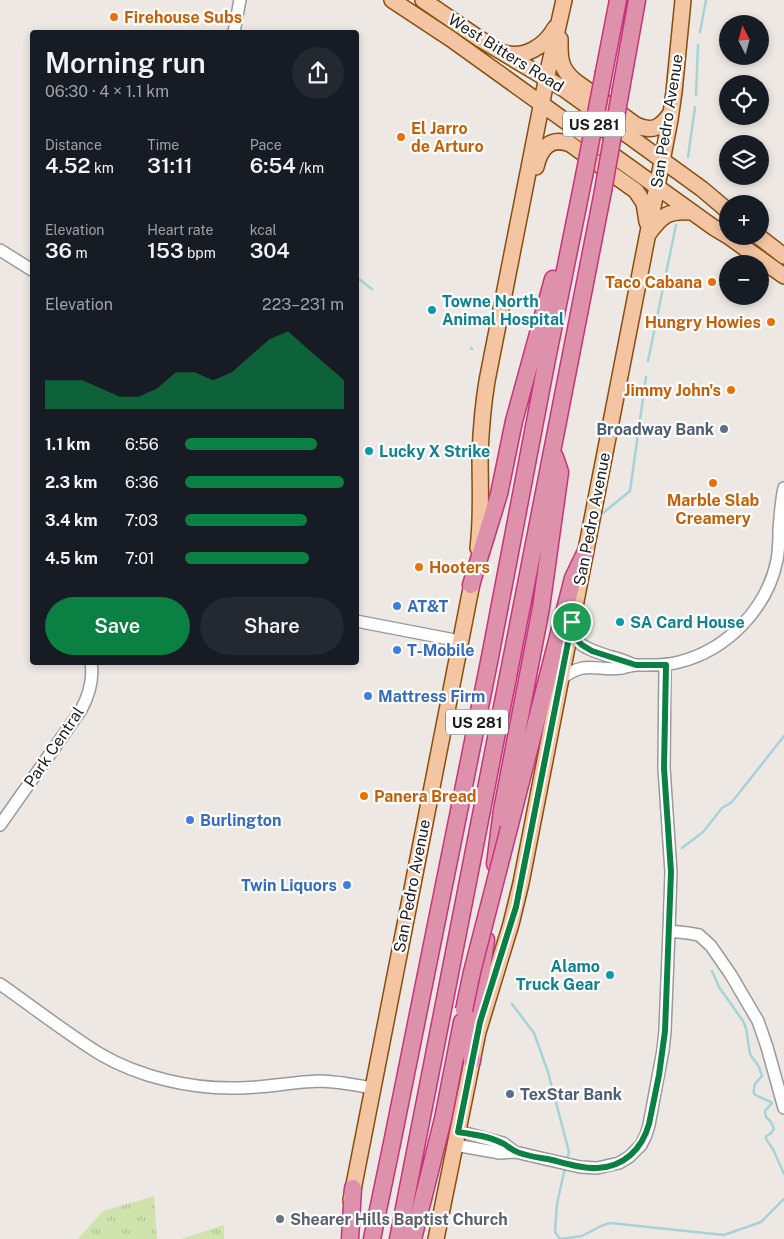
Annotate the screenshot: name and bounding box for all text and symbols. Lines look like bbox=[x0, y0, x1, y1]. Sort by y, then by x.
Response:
place label: Firehouse Subs bbox=[124, 8, 242, 27]
street label: West Bitters Road bbox=[445, 10, 567, 96]
marker: Firehouse Subs bbox=[108, 11, 120, 23]
north arrow bbox=[719, 15, 769, 65]
map controls bbox=[719, 15, 769, 305]
text: Morning run bbox=[45, 46, 206, 79]
button: share bbox=[292, 47, 344, 99]
street label: San Pedro Avenue bbox=[647, 53, 687, 189]
button: locate bbox=[719, 75, 769, 125]
text: 06:30 · 4 × 1.1 km bbox=[45, 82, 169, 101]
road number: US 281 bbox=[563, 112, 625, 136]
place label: El Jarro de Arturo bbox=[411, 119, 484, 156]
marker: El Jarro de Arturo bbox=[395, 131, 407, 143]
button: layers bbox=[719, 135, 769, 185]
text: Distance bbox=[45, 137, 102, 153]
text: Time bbox=[147, 137, 179, 153]
text: Pace bbox=[250, 137, 282, 153]
text: 4.52 bbox=[45, 153, 91, 178]
text: 31:11 bbox=[147, 153, 193, 178]
text: 6:54 bbox=[250, 153, 296, 178]
text: km bbox=[91, 160, 114, 176]
text: /km bbox=[296, 160, 324, 176]
button: + bbox=[719, 195, 769, 245]
text: Elevation bbox=[45, 222, 104, 238]
text: Heart rate bbox=[147, 222, 214, 238]
text: kcal bbox=[250, 222, 277, 238]
text: 36 bbox=[45, 238, 72, 263]
text: 153 bbox=[147, 238, 184, 263]
text: 304 bbox=[250, 238, 290, 263]
text: m bbox=[72, 245, 88, 261]
text: bpm bbox=[184, 245, 216, 261]
button: − bbox=[719, 255, 769, 305]
place label: Taco Cabana bbox=[605, 273, 702, 292]
marker: Taco Cabana bbox=[706, 276, 718, 288]
place label: Towne North Animal Hospital bbox=[442, 292, 564, 329]
text: Elevation bbox=[45, 295, 113, 314]
text: 223–231 m bbox=[262, 295, 344, 314]
marker: Towne North Animal Hospital bbox=[426, 304, 438, 316]
place label: Hungry Howies bbox=[645, 313, 761, 332]
marker: Hungry Howies bbox=[765, 316, 777, 328]
place label: Jimmy John's bbox=[624, 381, 721, 400]
marker: Jimmy John's bbox=[725, 384, 737, 396]
place label: Broadway Bank bbox=[596, 420, 714, 439]
marker: Broadway Bank bbox=[718, 423, 730, 435]
text: 1.1 km bbox=[45, 435, 90, 454]
text: 6:56 bbox=[125, 435, 159, 454]
place label: Lucky X Strike bbox=[379, 442, 490, 461]
marker: Lucky X Strike bbox=[363, 445, 375, 457]
street label: San Pedro Avenue bbox=[570, 451, 614, 587]
text: 2.3 km bbox=[45, 473, 97, 492]
text: 6:36 bbox=[125, 473, 159, 492]
marker: Marble Slab Creamery bbox=[707, 477, 719, 489]
place label: Marble Slab Creamery bbox=[667, 491, 760, 528]
text: 3.4 km bbox=[45, 511, 98, 530]
text: 7:03 bbox=[125, 511, 158, 530]
text: 4.5 km bbox=[45, 549, 98, 568]
text: 7:01 bbox=[125, 549, 155, 568]
place label: Hooters bbox=[429, 558, 490, 577]
marker: Hooters bbox=[413, 561, 425, 573]
button: Save bbox=[45, 597, 190, 655]
button: Share bbox=[200, 597, 344, 655]
place label: AT&T bbox=[407, 597, 448, 616]
marker: AT&T bbox=[391, 600, 403, 612]
pin bbox=[551, 601, 593, 643]
icon: arrive bbox=[558, 608, 586, 636]
place label: SA Card House bbox=[630, 613, 745, 632]
marker: SA Card House bbox=[614, 616, 626, 628]
place label: T-Mobile bbox=[407, 641, 474, 660]
marker: T-Mobile bbox=[391, 644, 403, 656]
place label: Mattress Firm bbox=[378, 687, 485, 706]
marker: Mattress Firm bbox=[362, 690, 374, 702]
street label: Park Central bbox=[20, 703, 88, 791]
road number: US 281 bbox=[446, 710, 508, 734]
place label: Panera Bread bbox=[374, 787, 477, 806]
marker: Panera Bread bbox=[358, 790, 370, 802]
place label: Burlington bbox=[200, 811, 282, 830]
marker: Burlington bbox=[184, 814, 196, 826]
street label: San Pedro Avenue bbox=[390, 818, 434, 954]
place label: Twin Liquors bbox=[241, 876, 337, 895]
marker: Twin Liquors bbox=[341, 879, 353, 891]
place label: Alamo Truck Gear bbox=[516, 957, 600, 994]
marker: Alamo Truck Gear bbox=[604, 969, 616, 981]
place label: TexStar Bank bbox=[520, 1085, 622, 1104]
marker: TexStar Bank bbox=[504, 1088, 516, 1100]
place label: Shearer Hills Baptist Church bbox=[290, 1210, 508, 1229]
marker: Shearer Hills Baptist Church bbox=[274, 1213, 286, 1225]

